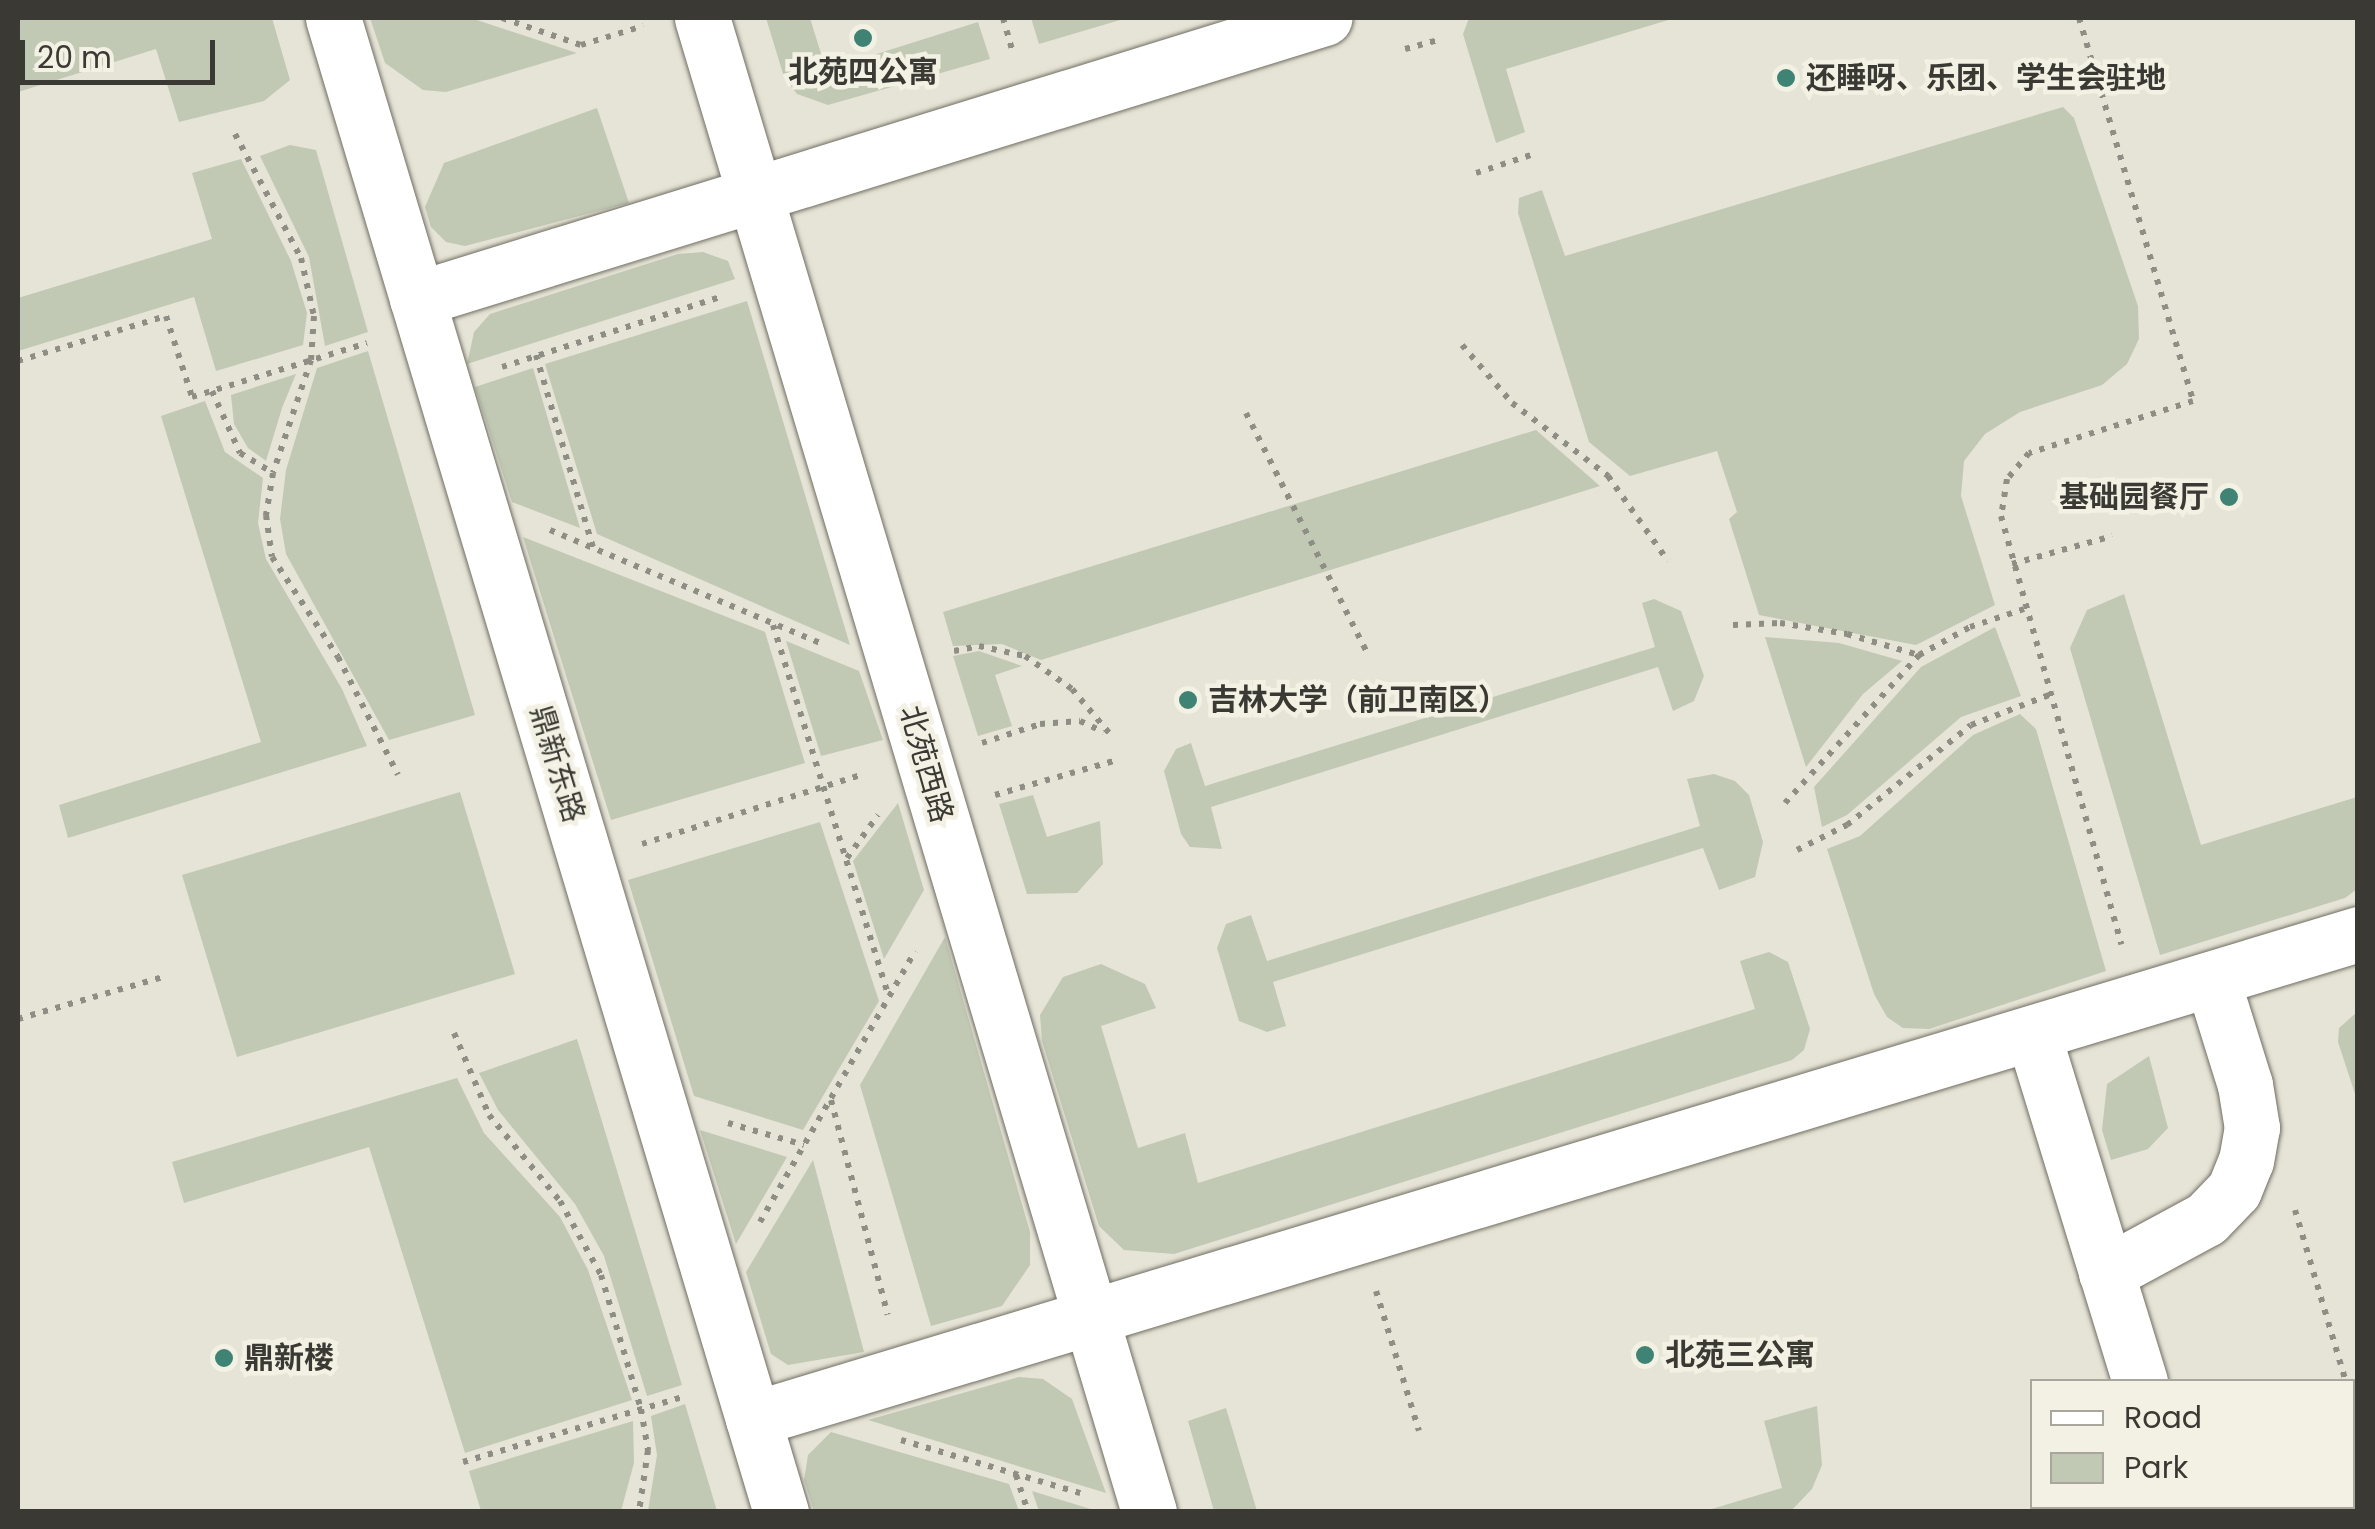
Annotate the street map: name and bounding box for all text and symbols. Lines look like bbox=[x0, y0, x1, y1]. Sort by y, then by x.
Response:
scale bar bbox=[25, 20, 220, 82]
marker: 北苑四公寓 bbox=[852, 27, 874, 49]
text: 20 m bbox=[37, 36, 112, 79]
place label: 北苑四公寓 bbox=[788, 54, 938, 90]
place label: 还睡呀、乐团、学生会驻地 bbox=[1806, 60, 2166, 96]
marker: 还睡呀、乐团、学生会驻地 bbox=[1775, 67, 1797, 89]
place label: 基础园餐厅 bbox=[2059, 479, 2209, 515]
marker: 基础园餐厅 bbox=[2218, 486, 2240, 508]
place label: 吉林大学（前卫南区） bbox=[1208, 682, 1508, 718]
marker: 吉林大学（前卫南区） bbox=[1177, 689, 1199, 711]
street label: 鼎新东路 bbox=[522, 701, 592, 827]
street label: 北苑西路 bbox=[892, 701, 960, 827]
place label: 北苑三公寓 bbox=[1665, 1337, 1815, 1373]
place label: 鼎新楼 bbox=[244, 1340, 334, 1376]
marker: 北苑三公寓 bbox=[1634, 1344, 1656, 1366]
marker: 鼎新楼 bbox=[213, 1347, 235, 1369]
legend bbox=[2030, 1379, 2355, 1509]
text: Road bbox=[2124, 1396, 2202, 1439]
text: Park bbox=[2124, 1446, 2188, 1489]

